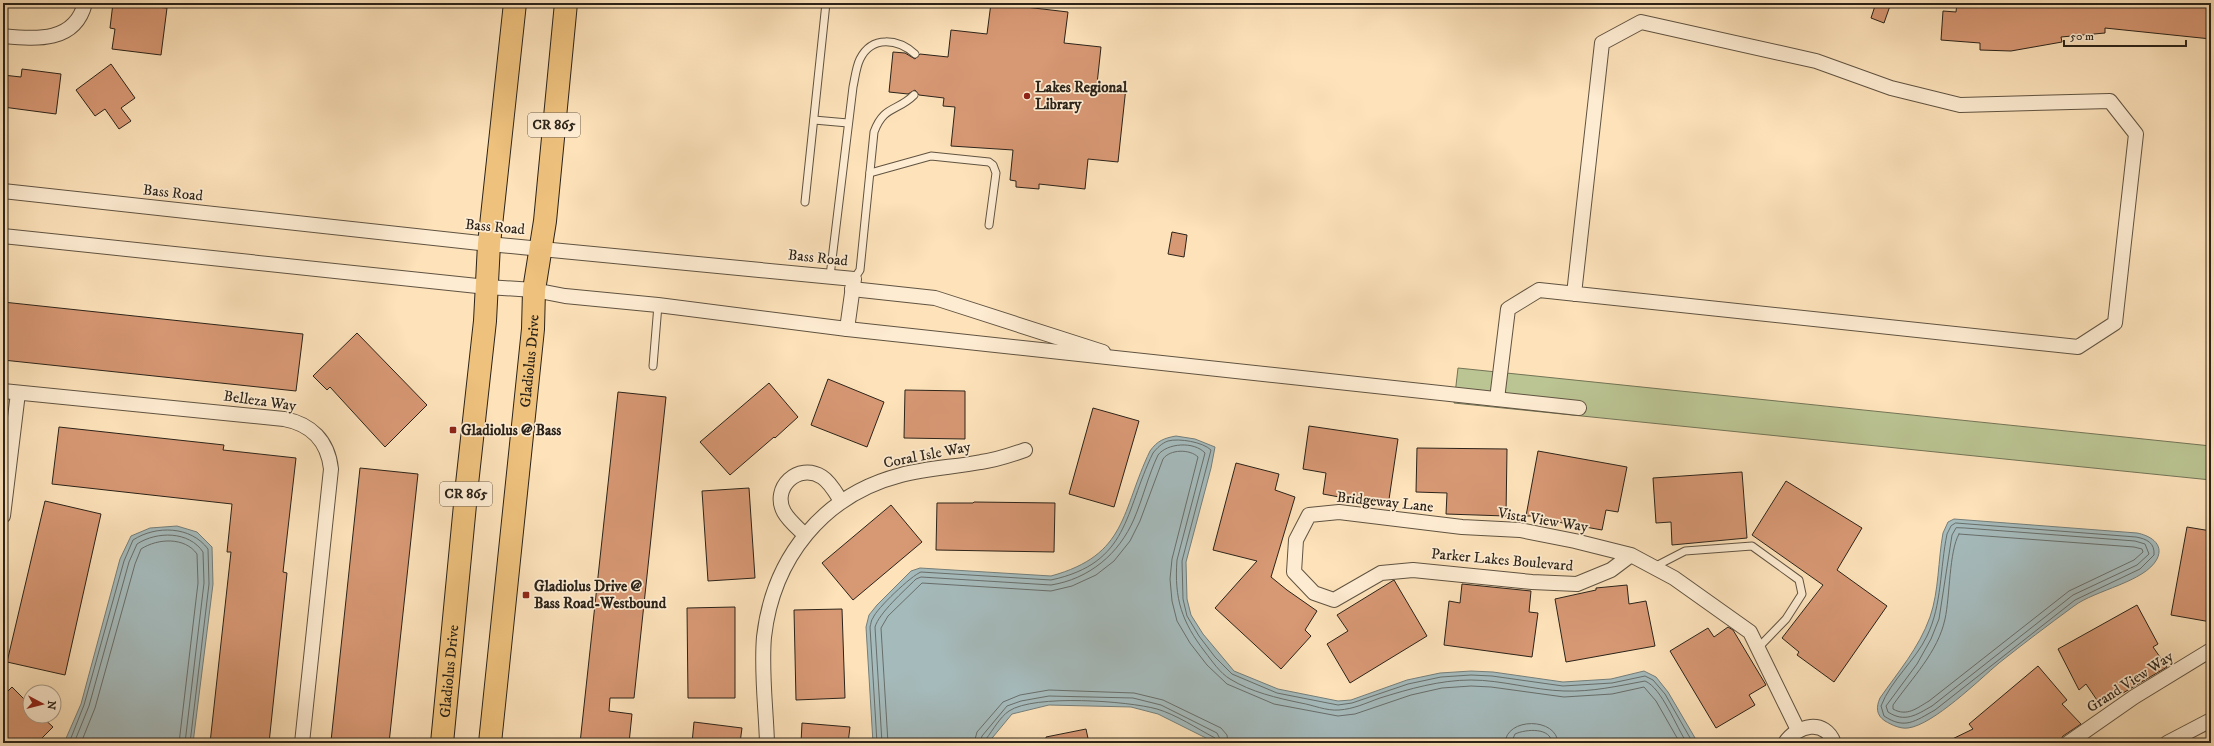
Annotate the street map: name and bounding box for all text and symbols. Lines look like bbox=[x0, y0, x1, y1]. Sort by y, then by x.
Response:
scale bar bbox=[2064, 22, 2186, 48]
text: 50 m bbox=[2070, 29, 2094, 44]
place label: Lakes Regional Library bbox=[1035, 78, 1128, 114]
marker: Lakes Regional Library bbox=[1022, 91, 1032, 101]
road number: CR 865 bbox=[528, 113, 580, 137]
street label: Bass Road bbox=[142, 180, 204, 206]
street label: Bass Road bbox=[464, 215, 526, 239]
street label: Bass Road bbox=[787, 245, 849, 271]
street label: Gladiolus Drive bbox=[515, 314, 543, 408]
street label: Belleza Way bbox=[222, 386, 298, 416]
place label: Gladiolus @ Bass bbox=[461, 421, 561, 440]
marker: Gladiolus @ Bass bbox=[448, 425, 458, 435]
street label: Coral Isle Way bbox=[882, 437, 973, 473]
road number: CR 865 bbox=[440, 482, 492, 506]
street label: Bridgeway Lane bbox=[1336, 487, 1434, 517]
street label: Vista View Way bbox=[1496, 503, 1590, 537]
street label: Parker Lakes Boulevard bbox=[1430, 544, 1574, 576]
place label: Gladiolus Drive @ Bass Road-Westbound bbox=[534, 577, 667, 613]
marker: Gladiolus Drive @ Bass Road-Westbound bbox=[521, 590, 531, 600]
street label: Gladiolus Drive bbox=[435, 624, 463, 719]
street label: Grand View Way bbox=[2083, 646, 2178, 717]
north arrow bbox=[22, 684, 62, 724]
text: N bbox=[43, 700, 58, 710]

